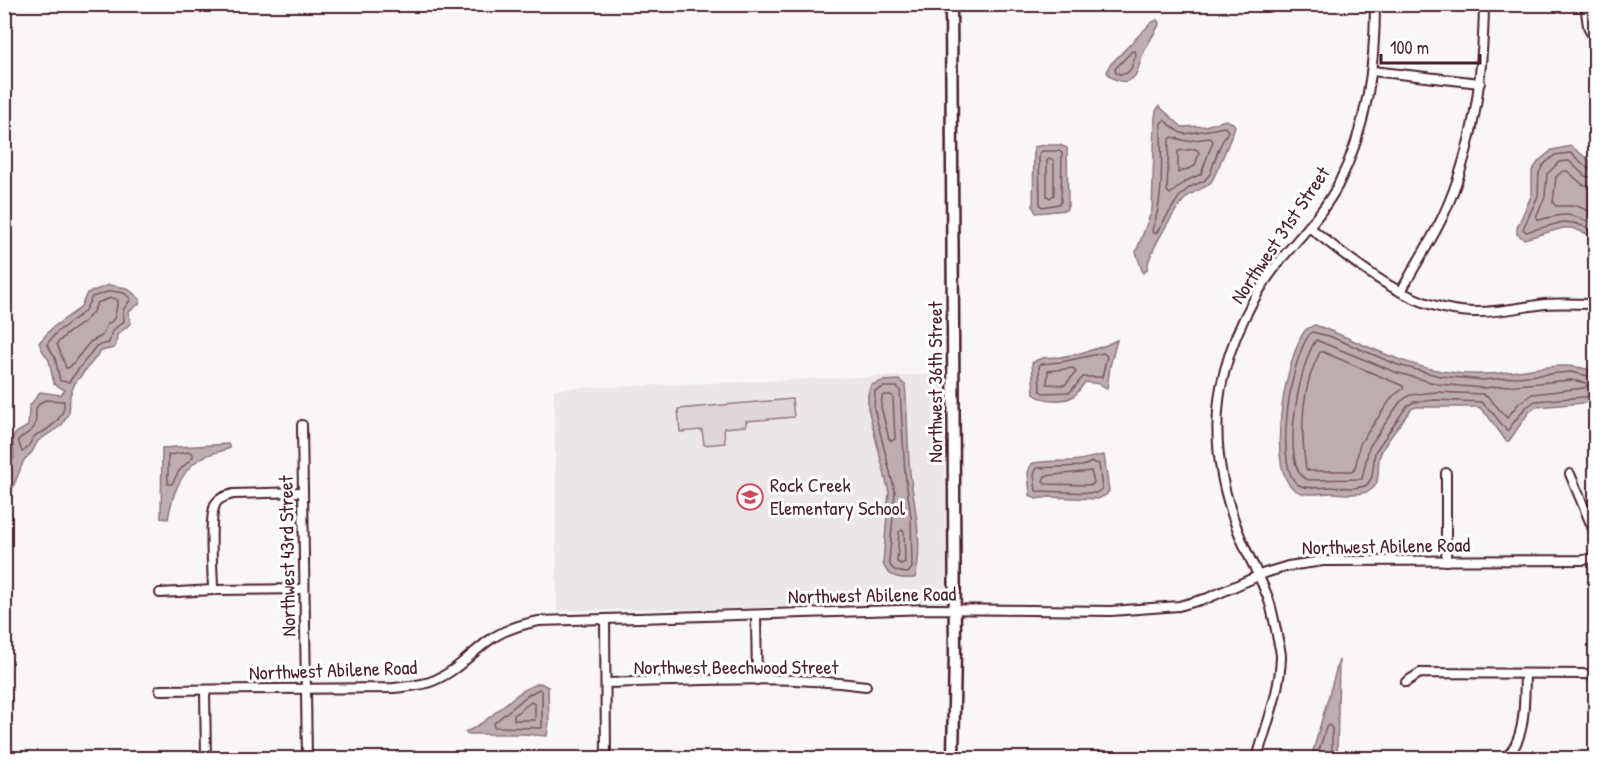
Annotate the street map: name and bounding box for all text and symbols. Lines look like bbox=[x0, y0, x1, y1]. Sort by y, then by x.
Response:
scale bar bbox=[1381, 27, 1480, 65]
text: 100 m bbox=[1390, 35, 1429, 60]
street label: Northwest 31st Street bbox=[1224, 160, 1336, 309]
street label: Northwest 36th Street bbox=[921, 300, 948, 463]
place label: Rock Creek Elementary School bbox=[770, 471, 906, 521]
street label: Northwest 43rd Street bbox=[272, 474, 301, 637]
school or university icon: Rock Creek Elementary School bbox=[735, 482, 765, 512]
street label: Northwest Abilene Road bbox=[1302, 531, 1471, 560]
street label: Northwest Abilene Road bbox=[788, 580, 957, 609]
street label: Northwest Abilene Road bbox=[248, 653, 418, 686]
street label: Northwest Beechwood Street bbox=[634, 653, 839, 680]

